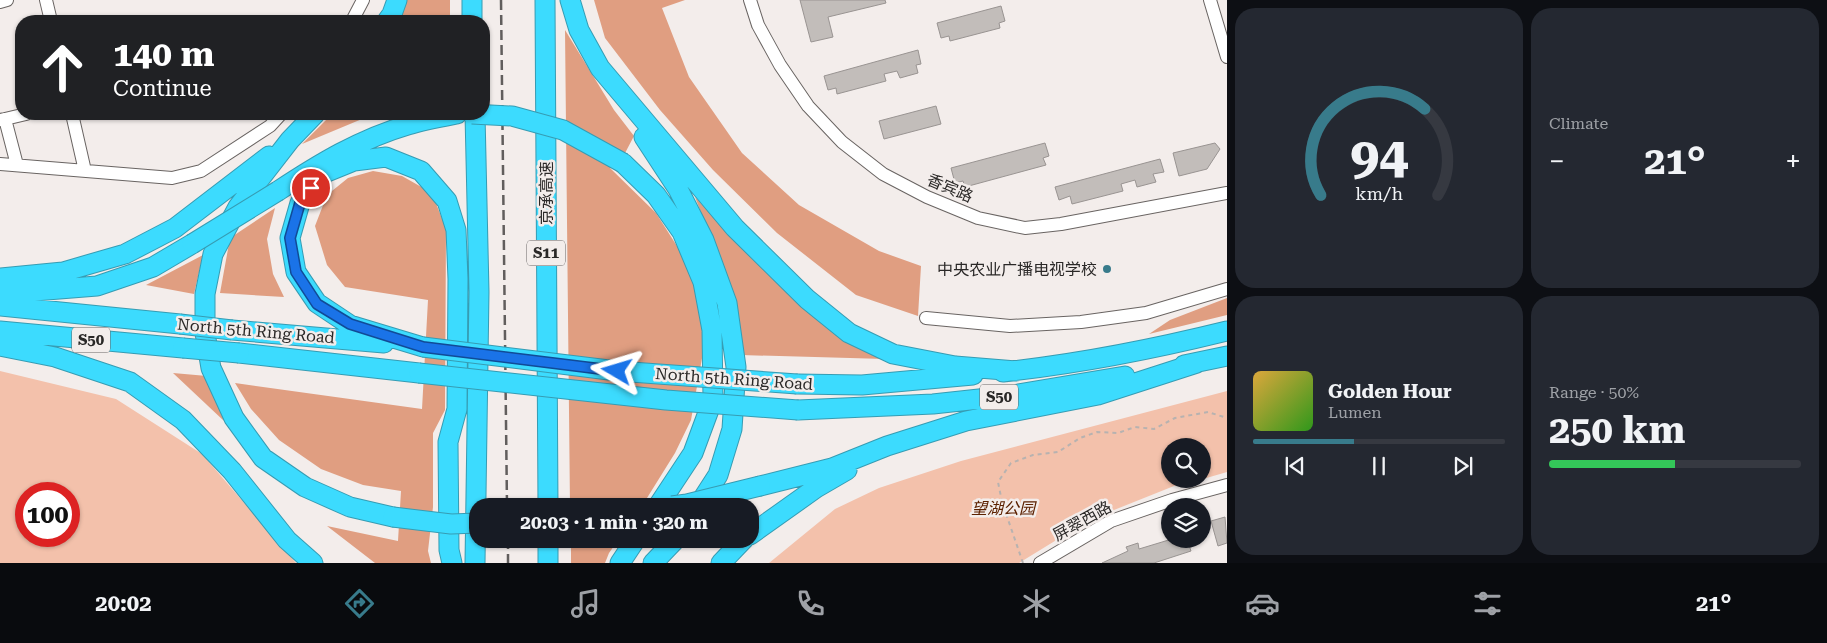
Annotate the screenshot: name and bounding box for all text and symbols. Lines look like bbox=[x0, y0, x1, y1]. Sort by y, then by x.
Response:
text: 140 m bbox=[113, 34, 214, 75]
icon: ahead bbox=[30, 35, 95, 100]
text: Continue bbox=[113, 76, 212, 101]
text: Climate bbox=[1549, 114, 1608, 133]
text: 94 bbox=[1350, 126, 1408, 187]
text: 21° bbox=[1644, 139, 1706, 183]
text: − bbox=[1549, 145, 1565, 178]
text: + bbox=[1785, 145, 1801, 178]
street label: 京承高速 bbox=[537, 161, 556, 225]
pin bbox=[290, 167, 332, 209]
street label: 香宾路 bbox=[924, 170, 976, 206]
icon: arrive bbox=[297, 174, 325, 202]
text: km/h bbox=[1355, 183, 1403, 204]
road number: S11 bbox=[527, 240, 565, 266]
place label: 中央农业广播电视学校 bbox=[937, 260, 1097, 279]
marker: 中央农业广播电视学校 bbox=[1101, 263, 1113, 275]
street label: North 5th Ring Road bbox=[177, 315, 335, 347]
road number: S50 bbox=[72, 328, 110, 352]
position arrow bbox=[590, 344, 642, 396]
street label: North 5th Ring Road bbox=[655, 364, 813, 394]
text: Golden Hour bbox=[1328, 380, 1452, 403]
text: Range · 50% bbox=[1549, 383, 1639, 402]
road number: S50 bbox=[980, 384, 1018, 410]
text: Lumen bbox=[1328, 403, 1382, 422]
text: 250 km bbox=[1549, 408, 1685, 452]
map controls bbox=[1161, 438, 1211, 548]
button: search bbox=[1161, 438, 1211, 488]
icon: previous bbox=[1281, 452, 1309, 480]
icon: pause bbox=[1365, 452, 1393, 480]
icon: next bbox=[1449, 452, 1477, 480]
speed limit sign: 100 bbox=[15, 482, 80, 547]
street label: 屏翠西路 bbox=[1049, 497, 1115, 545]
button: layers bbox=[1161, 498, 1211, 548]
park label: 望湖公园 bbox=[971, 499, 1037, 518]
text: 20:03 · 1 min · 320 m bbox=[520, 511, 708, 534]
icon: directions bbox=[342, 586, 377, 621]
icon: music bbox=[568, 586, 603, 621]
icon: phone bbox=[793, 586, 828, 621]
icon: climate bbox=[1019, 586, 1054, 621]
icon: car bbox=[1245, 586, 1280, 621]
icon: filters bbox=[1470, 586, 1505, 621]
text: 20:02 bbox=[95, 591, 151, 616]
text: 21° bbox=[1696, 591, 1732, 616]

